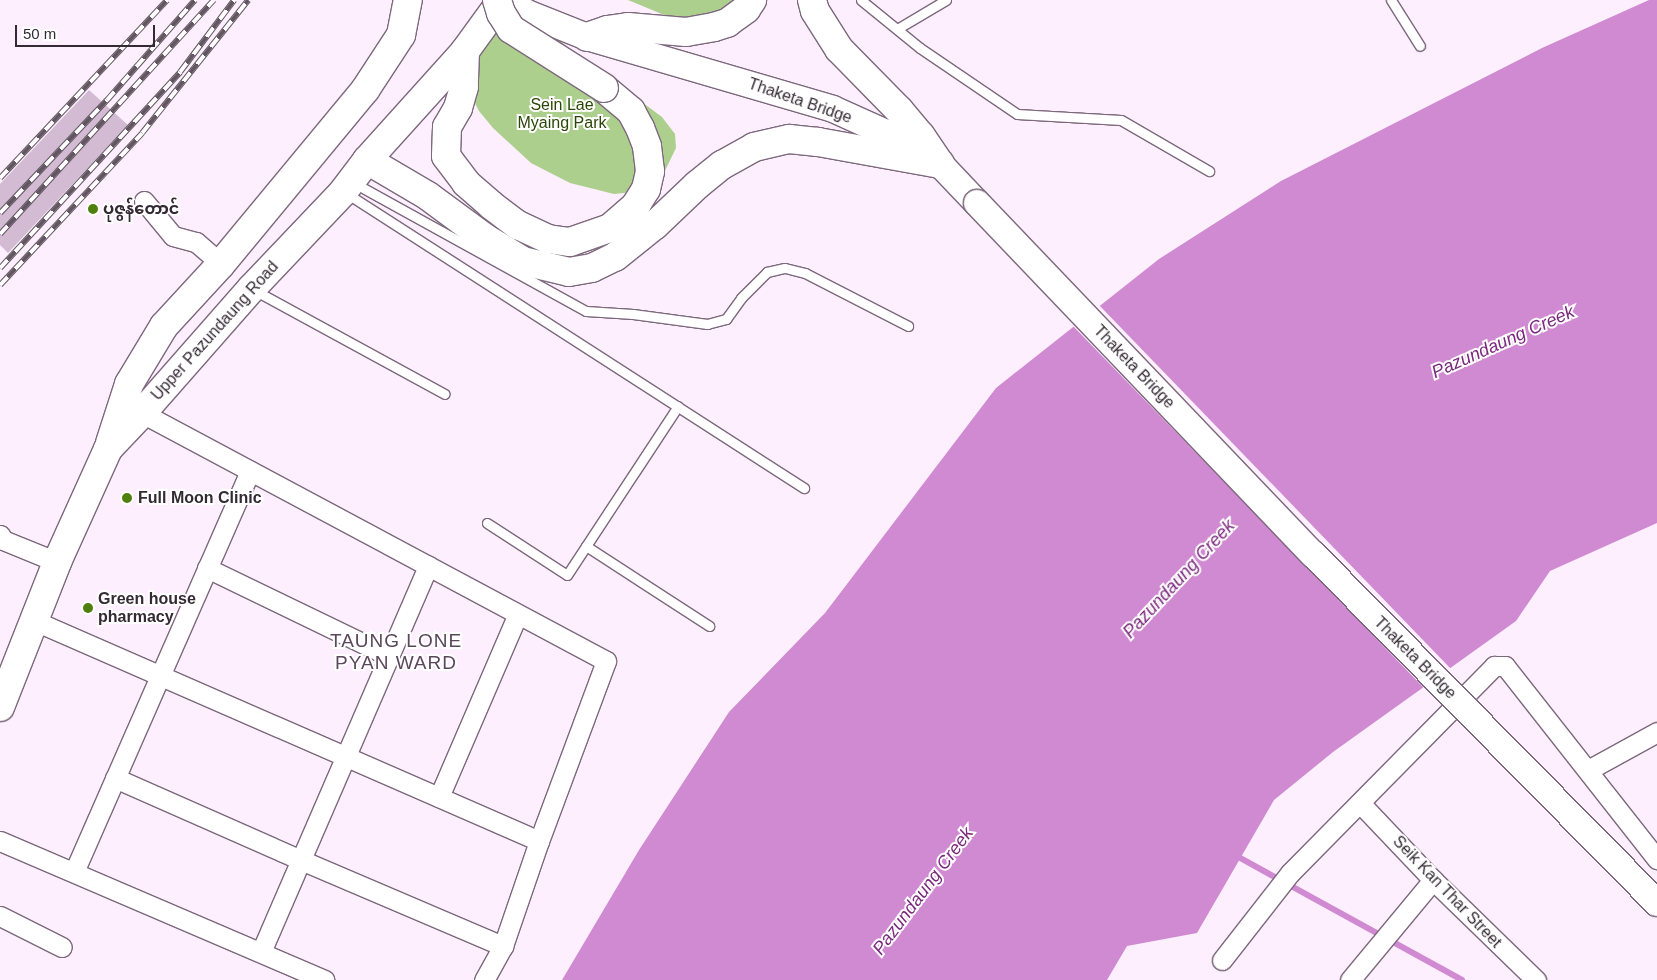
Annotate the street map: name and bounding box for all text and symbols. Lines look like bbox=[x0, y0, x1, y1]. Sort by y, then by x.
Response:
scale bar bbox=[18, 15, 158, 47]
text: 50 m bbox=[23, 25, 56, 42]
street label: Thaketa Bridge bbox=[746, 74, 854, 128]
park label: Sein Lae Myaing Park bbox=[518, 95, 606, 133]
place label: ပုဇွန်တောင် bbox=[103, 199, 179, 219]
marker: ပုဇွန်တောင် bbox=[87, 203, 99, 215]
street label: Upper Pazundaung Road bbox=[147, 257, 283, 405]
water label: Pazundaung Creek bbox=[1428, 301, 1578, 383]
street label: Thaketa Bridge bbox=[1089, 321, 1179, 413]
place label: Full Moon Clinic bbox=[138, 488, 262, 508]
marker: Full Moon Clinic bbox=[120, 491, 134, 505]
water label: Pazundaung Creek bbox=[1119, 515, 1239, 643]
place label: Green house pharmacy bbox=[98, 589, 196, 627]
marker: Green house pharmacy bbox=[82, 602, 94, 614]
street label: Thaketa Bridge bbox=[1370, 613, 1460, 703]
district label: TAUNG LONE PYAN WARD bbox=[329, 630, 463, 674]
water label: Pazundaung Creek bbox=[868, 823, 978, 959]
street label: Seik Kan Thar Street bbox=[1389, 832, 1505, 952]

